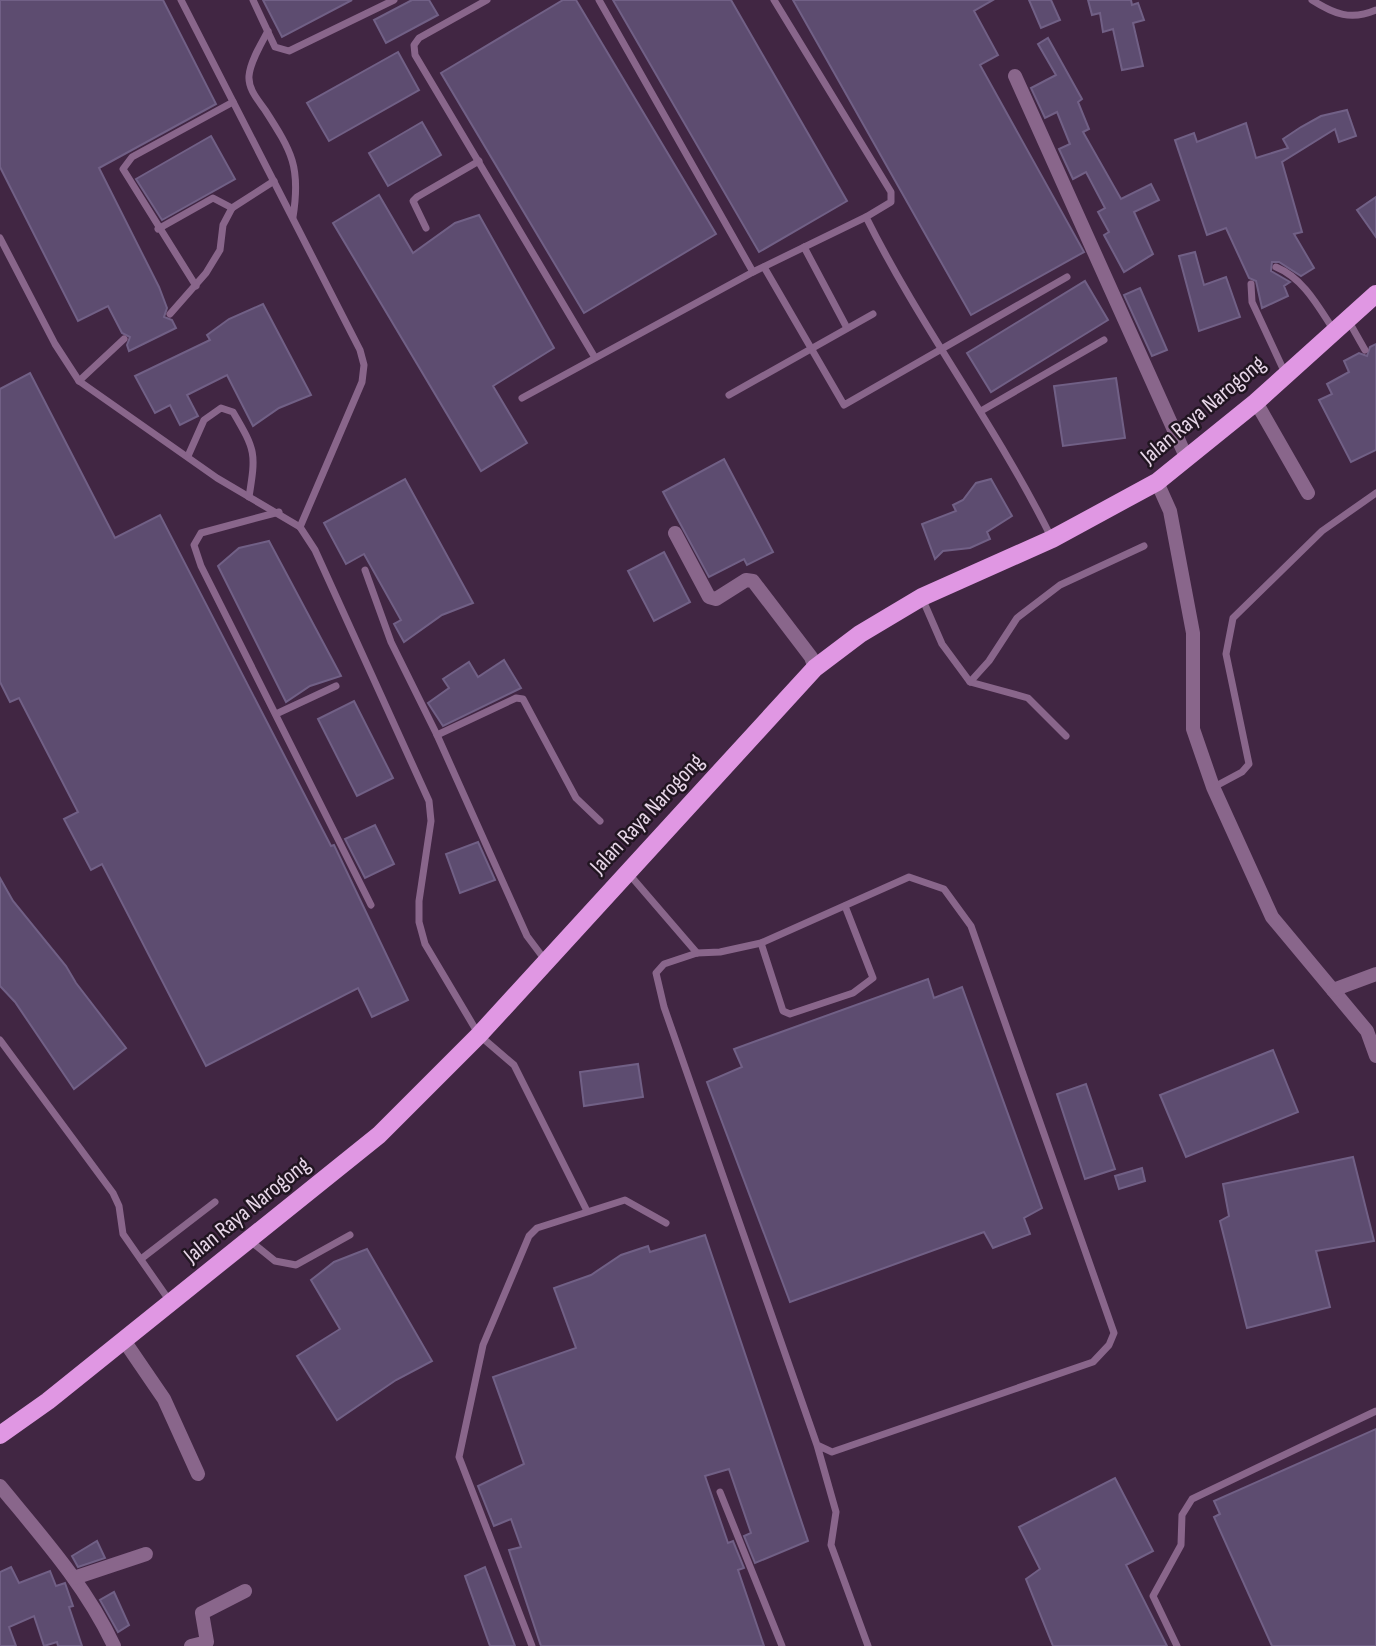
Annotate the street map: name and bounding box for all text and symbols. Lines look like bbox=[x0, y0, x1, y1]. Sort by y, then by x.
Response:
street label: Jalan Raya Narogong bbox=[1134, 350, 1271, 471]
street label: Jalan Raya Narogong bbox=[583, 748, 710, 881]
street label: Jalan Raya Narogong bbox=[177, 1151, 316, 1270]

